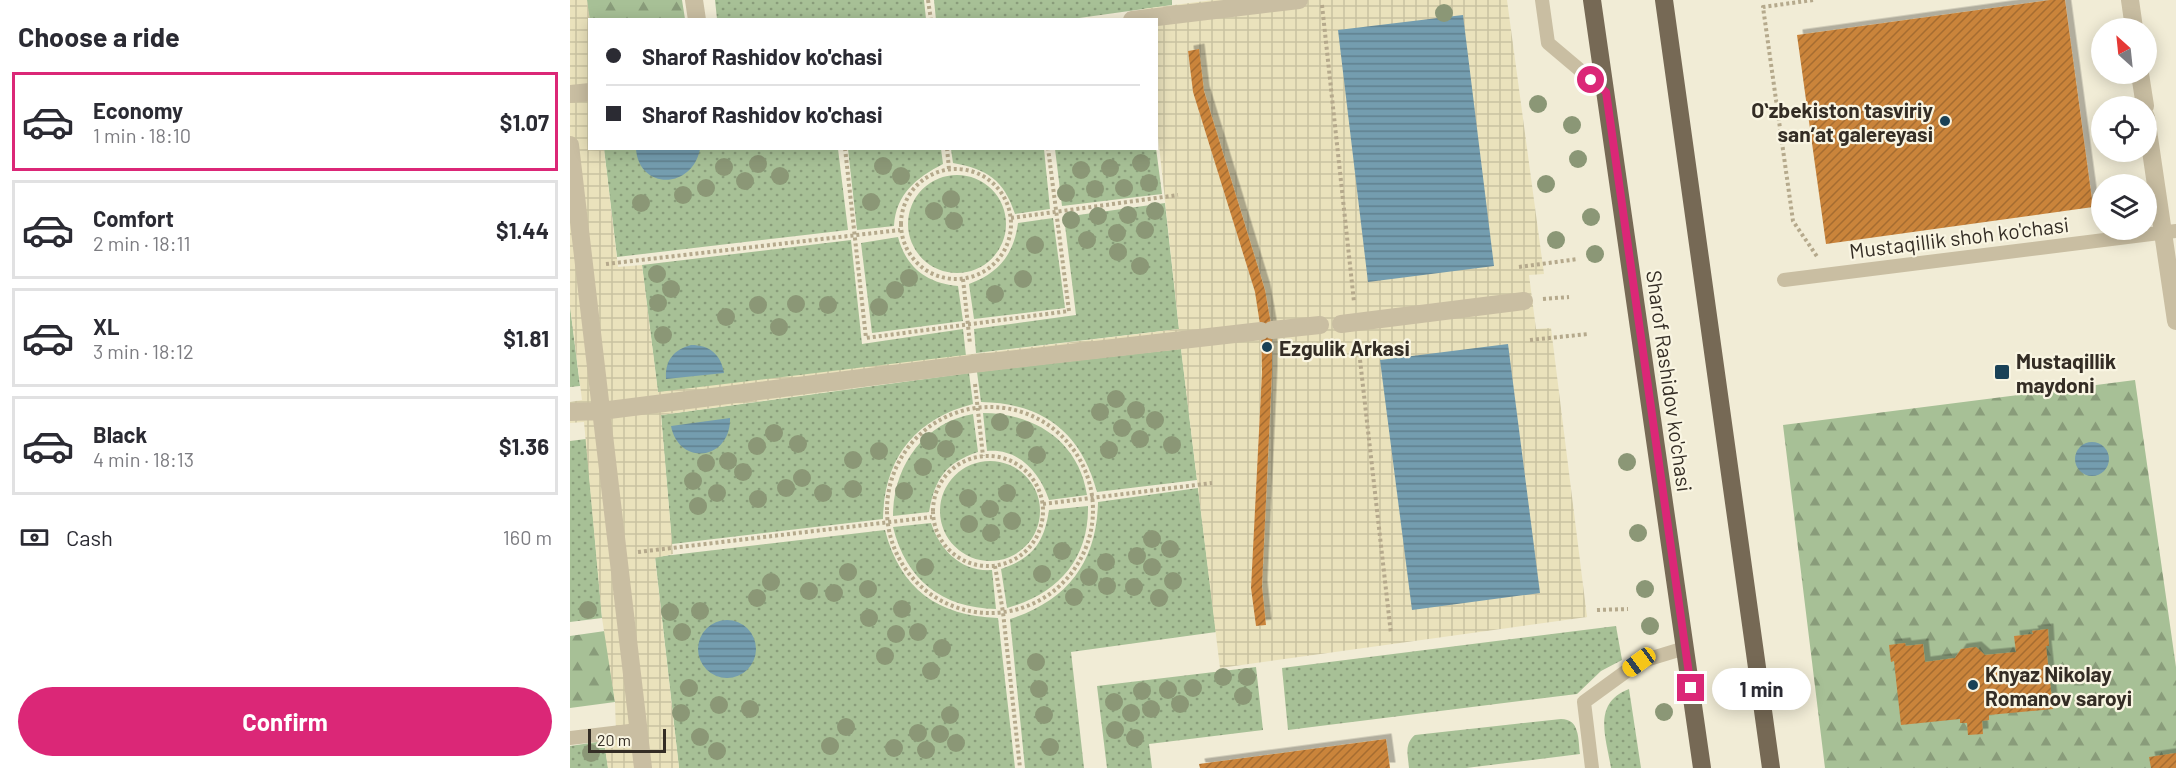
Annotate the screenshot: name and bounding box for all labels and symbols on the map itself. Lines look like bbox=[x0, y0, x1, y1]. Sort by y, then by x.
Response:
north arrow bbox=[2091, 18, 2157, 84]
route start bbox=[1577, 66, 1604, 93]
place label: Oʻzbekiston tasviriy sanʼat galereyasi bbox=[1751, 97, 1933, 146]
marker: Oʻzbekiston tasviriy sanʼat galereyasi bbox=[1938, 114, 1952, 128]
street label: Mustaqillik shoh ko'chasi bbox=[1848, 211, 2070, 263]
street label: Sharof Rashidov ko'chasi bbox=[1642, 269, 1698, 493]
place label: Ezgulik Arkasi bbox=[1279, 335, 1410, 360]
marker: Ezgulik Arkasi bbox=[1260, 340, 1274, 354]
place label: Mustaqillik maydoni bbox=[2016, 348, 2116, 397]
marker: Mustaqillik maydoni bbox=[1993, 363, 2011, 381]
car bbox=[1619, 644, 1659, 680]
place label: Knyaz Nikolay Romanov saroyi bbox=[1985, 661, 2132, 710]
callout: 1 min bbox=[1712, 667, 1811, 709]
route end bbox=[1677, 674, 1704, 701]
marker: Knyaz Nikolay Romanov saroyi bbox=[1966, 678, 1980, 692]
scale bar bbox=[588, 726, 666, 754]

